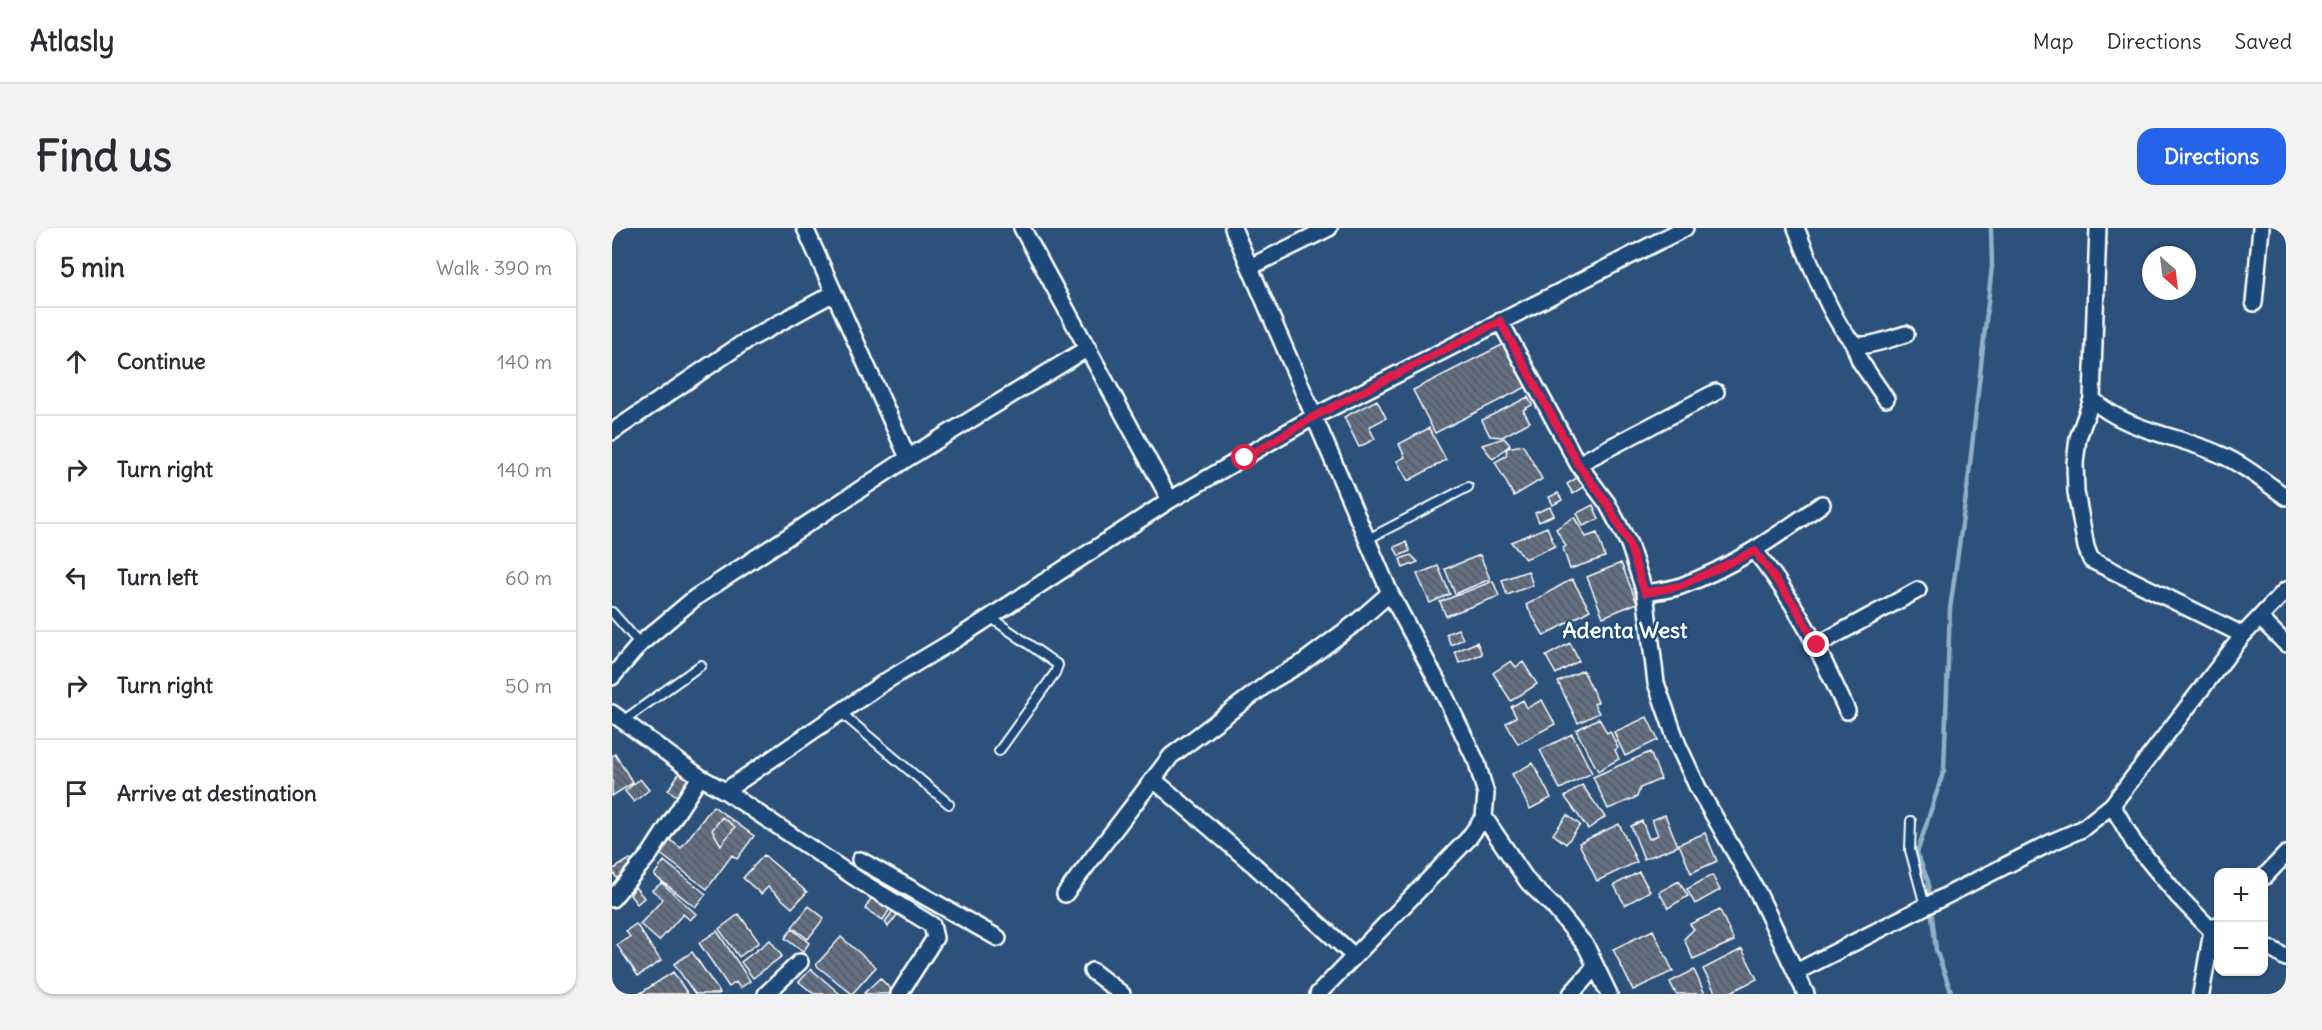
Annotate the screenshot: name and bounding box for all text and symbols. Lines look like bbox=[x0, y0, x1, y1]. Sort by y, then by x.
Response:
text: Atlasly bbox=[30, 23, 114, 59]
text: Map bbox=[2033, 28, 2074, 55]
text: Directions bbox=[2107, 28, 2201, 55]
text: Saved bbox=[2234, 28, 2292, 55]
button: Directions bbox=[2137, 128, 2286, 185]
text: Find us bbox=[36, 130, 172, 182]
north arrow bbox=[2142, 246, 2196, 300]
text: 5 min bbox=[60, 251, 125, 284]
text: Walk · 390 m bbox=[436, 255, 552, 280]
icon: ahead bbox=[60, 345, 93, 378]
text: Continue bbox=[117, 347, 206, 375]
text: 140 m bbox=[497, 349, 552, 374]
route start bbox=[1231, 444, 1257, 470]
icon: right bbox=[60, 453, 93, 486]
text: Turn right bbox=[117, 455, 213, 483]
text: 140 m bbox=[497, 457, 552, 482]
icon: left bbox=[60, 561, 93, 594]
text: Turn left bbox=[117, 563, 198, 591]
text: 60 m bbox=[505, 565, 552, 590]
district label: Adenta West bbox=[1562, 616, 1688, 644]
route end bbox=[1803, 631, 1829, 657]
icon: right bbox=[60, 669, 93, 702]
text: Turn right bbox=[117, 671, 213, 699]
text: 50 m bbox=[505, 673, 552, 698]
icon: arrive bbox=[60, 777, 93, 810]
text: Arrive at destination bbox=[117, 779, 317, 807]
map controls bbox=[2214, 868, 2268, 976]
button: + bbox=[2214, 868, 2268, 922]
button: − bbox=[2214, 922, 2268, 976]

